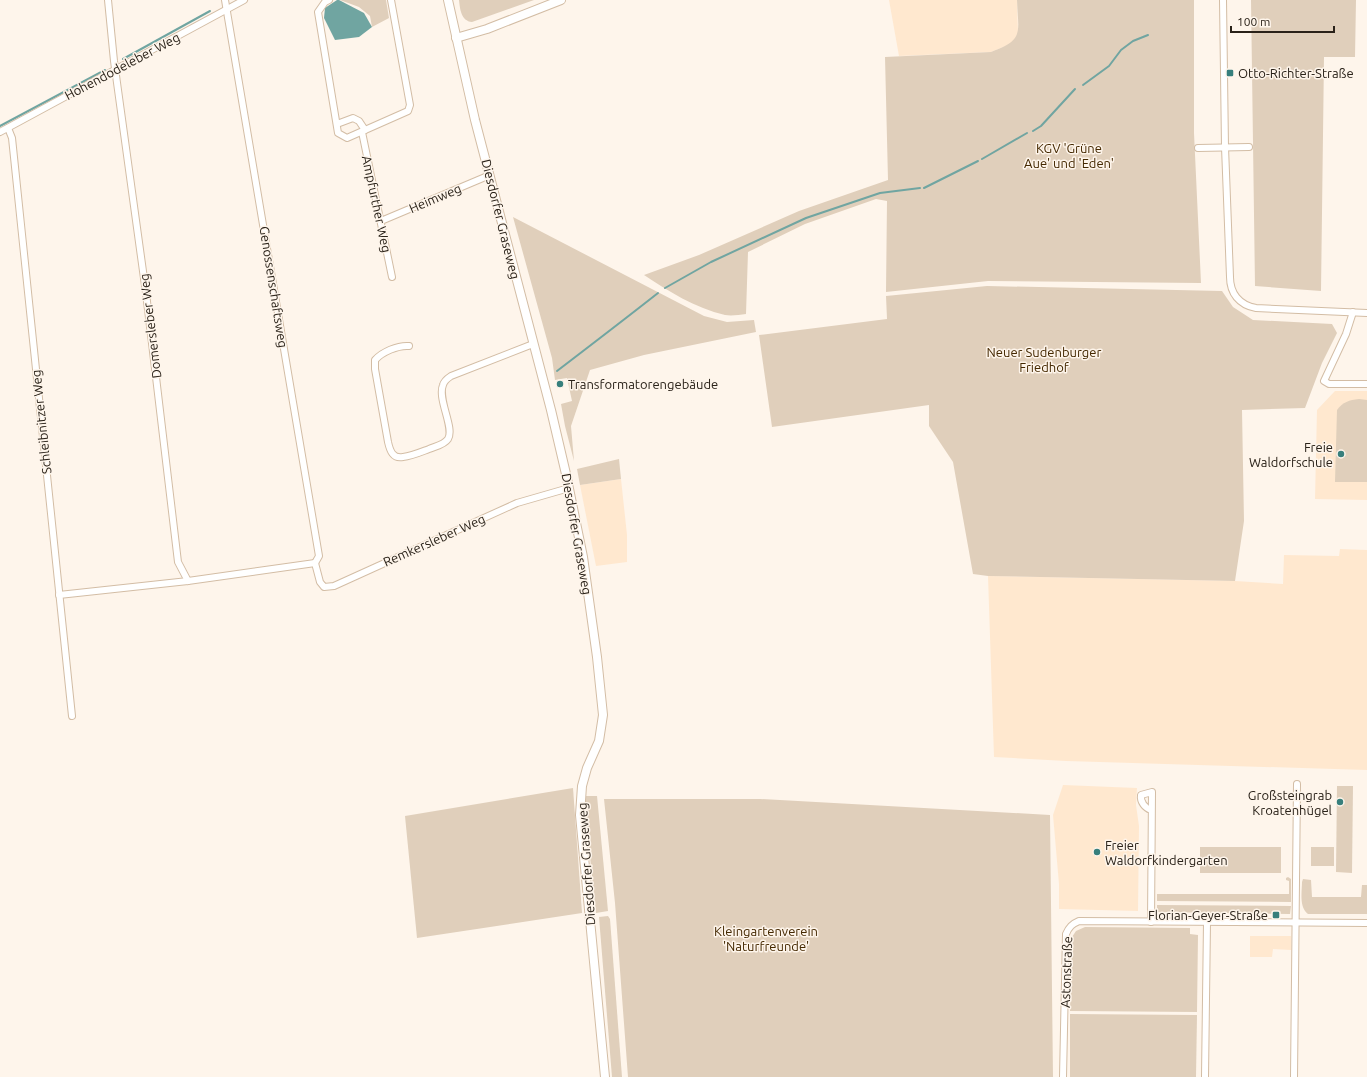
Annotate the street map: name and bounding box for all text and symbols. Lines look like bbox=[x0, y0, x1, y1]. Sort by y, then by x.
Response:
scale bar bbox=[1231, 8, 1334, 34]
text: 100 m bbox=[1237, 15, 1270, 28]
street label: Hohendodeleber Weg bbox=[62, 30, 182, 102]
place label: Otto-Richter-Straße bbox=[1238, 66, 1354, 80]
marker: Otto-Richter-Straße bbox=[1225, 68, 1235, 78]
park label: KGV 'Grüne Aue' und 'Eden' bbox=[1024, 141, 1114, 170]
street label: Ampfurther Weg bbox=[360, 154, 394, 254]
street label: Diesdorfer Graseweg bbox=[479, 158, 523, 280]
street label: Heimweg bbox=[407, 181, 463, 215]
street label: Genossenschaftsweg bbox=[257, 225, 291, 349]
street label: Domersleber Weg bbox=[137, 273, 163, 379]
park label: Neuer Sudenburger Friedhof bbox=[987, 345, 1102, 374]
street label: Schleibnitzer Weg bbox=[29, 369, 53, 475]
place label: Transformatorengebäude bbox=[568, 377, 718, 391]
marker: Transformatorengebäude bbox=[555, 379, 565, 389]
place label: Freie Waldorfschule bbox=[1249, 440, 1333, 469]
marker: Freie Waldorfschule bbox=[1336, 449, 1346, 459]
street label: Diesdorfer Graseweg bbox=[559, 472, 595, 596]
street label: Remkersleber Weg bbox=[381, 511, 487, 569]
place label: Großsteingrab Kroatenhügel bbox=[1248, 788, 1333, 817]
marker: Großsteingrab Kroatenhügel bbox=[1335, 797, 1345, 807]
street label: Diesdorfer Graseweg bbox=[575, 802, 597, 926]
place label: Freier Waldorfkindergarten bbox=[1105, 838, 1228, 867]
marker: Freier Waldorfkindergarten bbox=[1092, 847, 1102, 857]
place label: Florian-Geyer-Straße bbox=[1148, 908, 1268, 922]
marker: Florian-Geyer-Straße bbox=[1271, 910, 1281, 920]
park label: Kleingartenverein 'Naturfreunde' bbox=[714, 924, 818, 953]
street label: Astonstraße bbox=[1058, 936, 1074, 1008]

